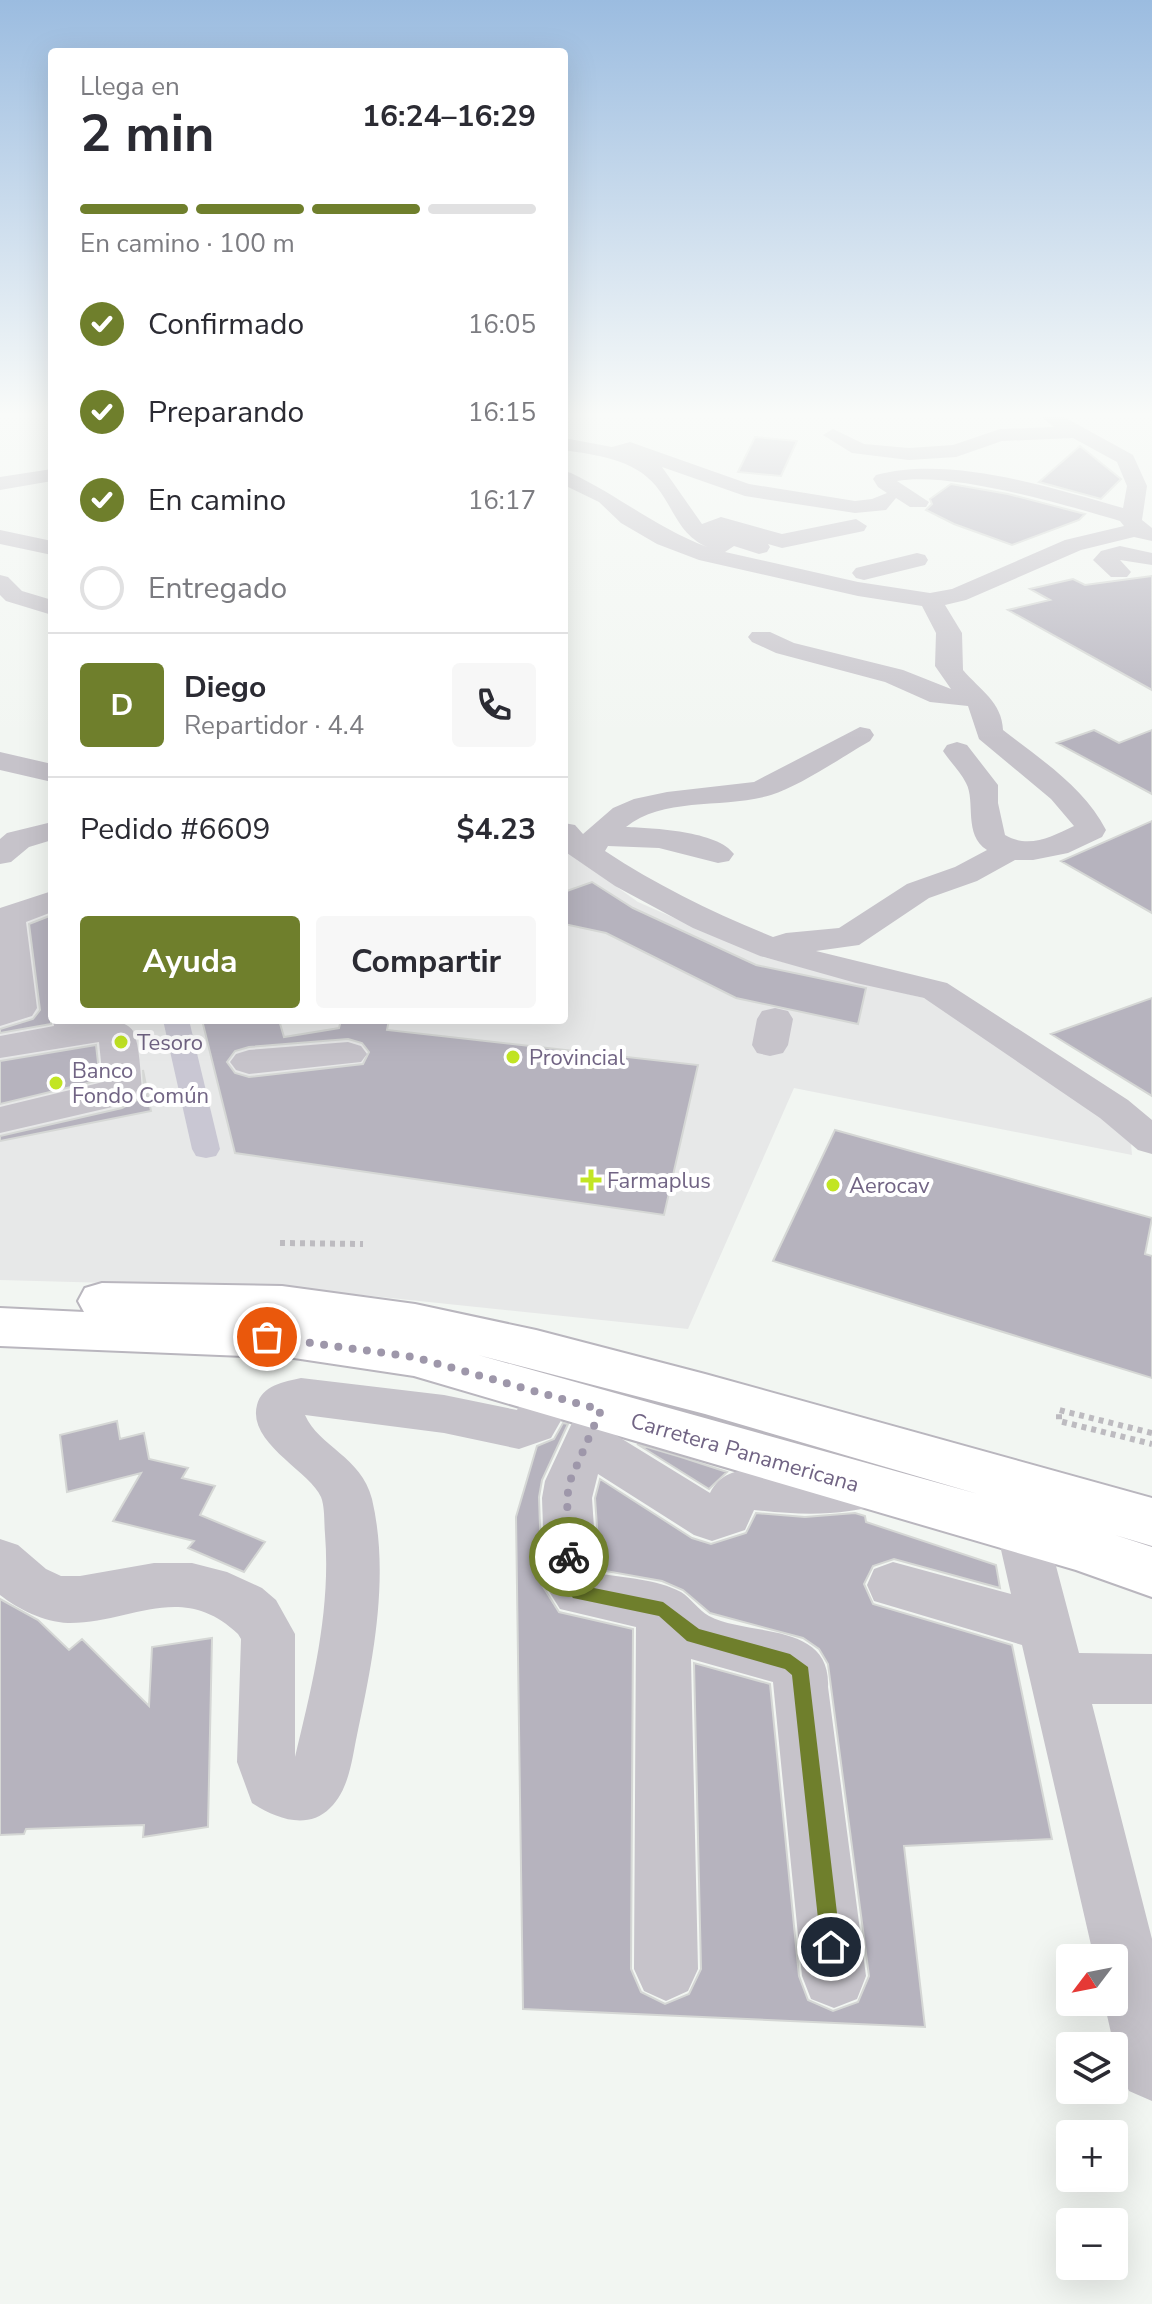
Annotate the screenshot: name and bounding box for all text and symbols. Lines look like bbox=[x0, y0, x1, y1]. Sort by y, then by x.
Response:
text: Llega en bbox=[80, 69, 180, 104]
text: 16:24–16:29 bbox=[362, 96, 536, 137]
text: 2 min bbox=[80, 98, 215, 169]
text: En camino · 100 m bbox=[80, 226, 295, 261]
icon: check bbox=[80, 302, 124, 346]
text: Confirmado bbox=[148, 304, 304, 345]
text: 16:05 bbox=[468, 307, 536, 342]
icon: check bbox=[80, 390, 124, 434]
text: Preparando bbox=[148, 392, 304, 433]
text: 16:15 bbox=[468, 395, 536, 430]
icon: check bbox=[80, 478, 124, 522]
text: En camino bbox=[148, 480, 286, 521]
text: 16:17 bbox=[468, 483, 536, 518]
text: Entregado bbox=[148, 568, 287, 609]
button: phone bbox=[452, 663, 536, 747]
text: Diego bbox=[184, 667, 266, 708]
text: D bbox=[111, 685, 133, 726]
text: Repartidor · 4.4 bbox=[184, 708, 364, 743]
text: Pedido #6609 bbox=[80, 809, 271, 850]
text: $4.23 bbox=[457, 809, 536, 850]
button: Ayuda bbox=[80, 916, 300, 1008]
button: Compartir bbox=[316, 916, 536, 1008]
place label: Tesoro bbox=[137, 1028, 203, 1058]
marker: Tesoro bbox=[112, 1033, 130, 1051]
place label: Provincial bbox=[529, 1043, 625, 1073]
marker: Provincial bbox=[504, 1048, 522, 1066]
place label: Banco Fondo Común bbox=[72, 1056, 209, 1111]
marker: Banco Fondo Común bbox=[47, 1074, 65, 1092]
place label: Farmaplus bbox=[607, 1166, 711, 1196]
marker: Farmaplus bbox=[582, 1171, 600, 1189]
place label: Aerocav bbox=[849, 1171, 930, 1201]
marker: Aerocav bbox=[824, 1176, 842, 1194]
pin bbox=[233, 1303, 301, 1371]
icon: bag bbox=[245, 1315, 289, 1359]
street label: Carretera Panamericana bbox=[627, 1406, 862, 1500]
courier bbox=[529, 1517, 609, 1597]
icon: bike bbox=[547, 1535, 591, 1579]
pin bbox=[797, 1913, 865, 1981]
icon: home bbox=[809, 1925, 853, 1969]
north arrow bbox=[1056, 1944, 1128, 2016]
map controls bbox=[1056, 1944, 1128, 2280]
button: layers bbox=[1056, 2032, 1128, 2104]
button: + bbox=[1056, 2120, 1128, 2192]
button: − bbox=[1056, 2208, 1128, 2280]

